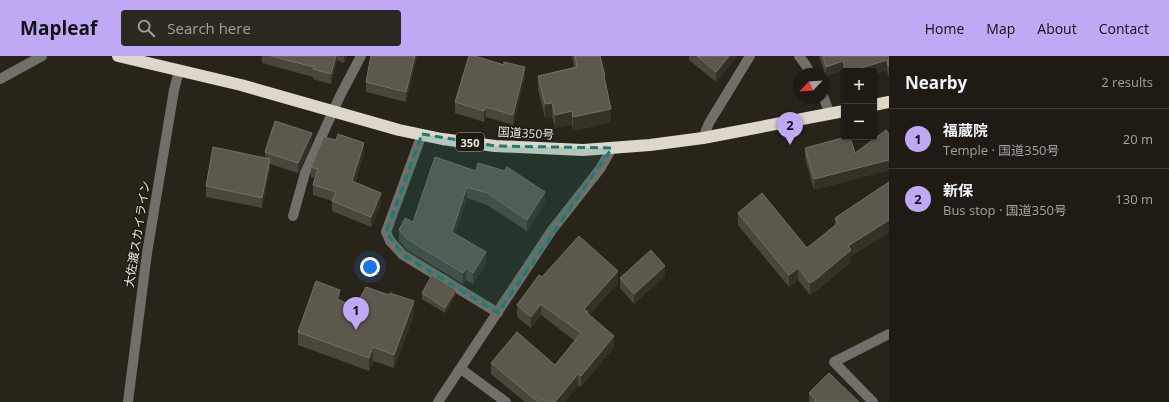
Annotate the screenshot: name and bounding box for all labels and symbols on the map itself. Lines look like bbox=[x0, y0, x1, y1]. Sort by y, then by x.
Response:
north arrow bbox=[793, 68, 829, 104]
pin: 2 bbox=[777, 112, 803, 145]
street label: 国道350号 bbox=[497, 123, 555, 143]
road number: 350 bbox=[456, 133, 484, 151]
street label: 大佐渡スカイライン bbox=[120, 179, 154, 289]
your location bbox=[360, 257, 380, 277]
pin: 1 bbox=[343, 297, 369, 330]

